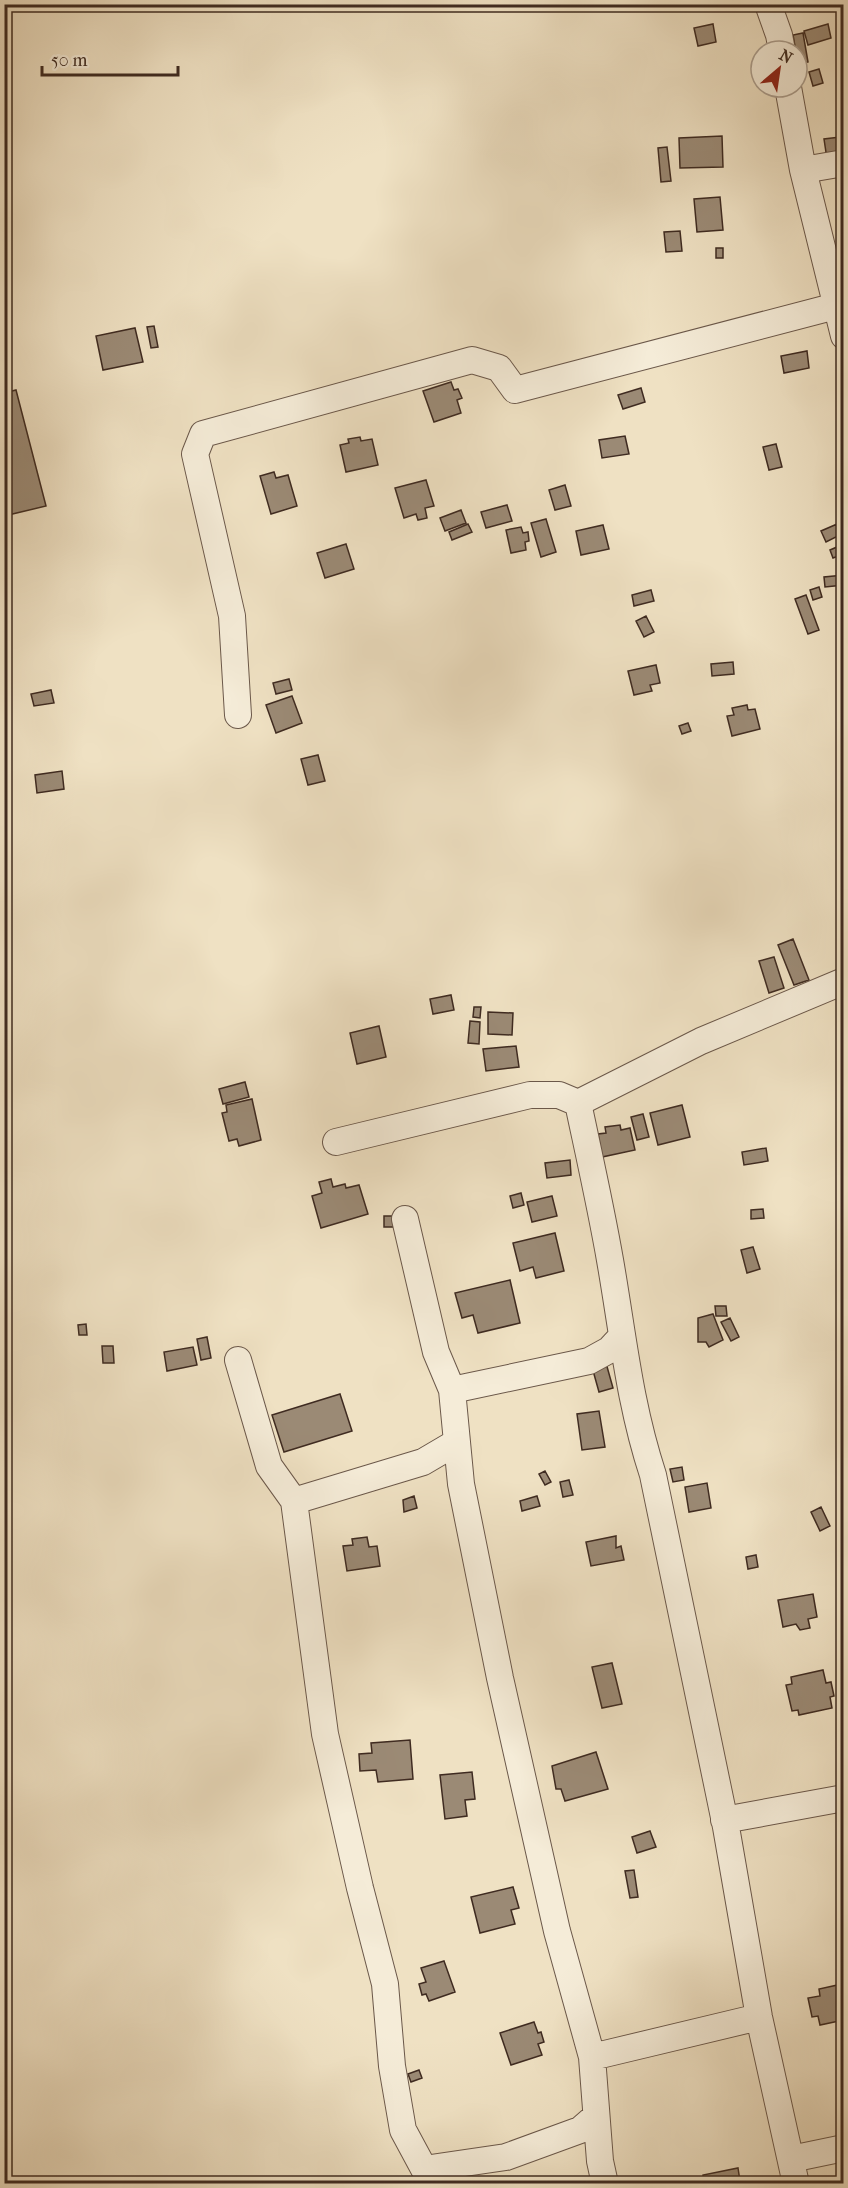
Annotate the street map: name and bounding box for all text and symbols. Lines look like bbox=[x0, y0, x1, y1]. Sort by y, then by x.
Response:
scale bar bbox=[42, 39, 178, 77]
north arrow bbox=[749, 39, 809, 99]
text: N bbox=[776, 45, 797, 68]
text: 50 m bbox=[51, 50, 88, 71]

